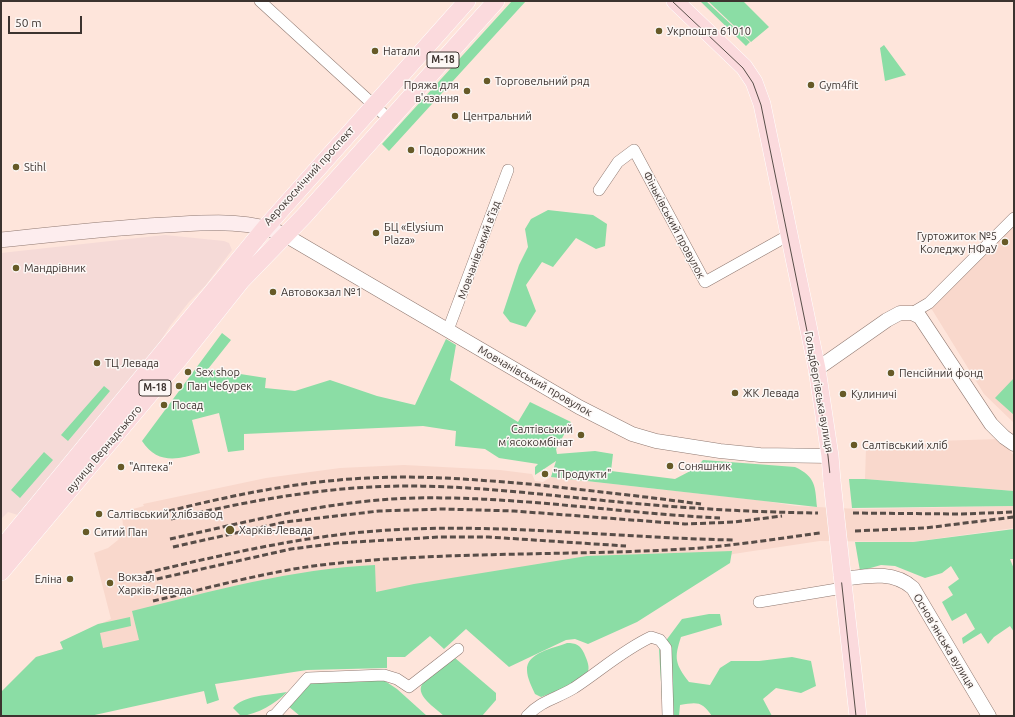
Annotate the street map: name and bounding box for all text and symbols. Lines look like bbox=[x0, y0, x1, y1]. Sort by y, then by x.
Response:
scale bar bbox=[10, 8, 84, 34]
text: 50 m bbox=[15, 16, 42, 29]
place label: Укрпошта 61010 bbox=[667, 24, 751, 38]
marker: Укрпошта 61010 bbox=[654, 26, 664, 36]
place label: Натали bbox=[383, 44, 420, 58]
marker: Натали bbox=[370, 46, 380, 56]
road number: М-18 bbox=[427, 52, 459, 68]
place label: Торговельний ряд bbox=[495, 74, 589, 88]
marker: Торговельний ряд bbox=[482, 76, 492, 86]
place label: Пряжа для в'язання bbox=[404, 78, 459, 104]
place label: Gym4fit bbox=[819, 78, 858, 92]
marker: Gym4fit bbox=[806, 80, 816, 90]
marker: Пряжа для в'язання bbox=[462, 86, 472, 96]
place label: Центральний bbox=[463, 109, 532, 123]
marker: Центральний bbox=[450, 111, 460, 121]
street label: Аерокосмічний проспект bbox=[261, 124, 357, 228]
place label: Подорожник bbox=[419, 143, 485, 157]
marker: Подорожник bbox=[406, 145, 416, 155]
place label: Stihl bbox=[24, 160, 46, 174]
marker: Stihl bbox=[11, 162, 21, 172]
street label: Фіньківський провулок bbox=[640, 169, 708, 281]
street label: Мовчанівський в’їзд bbox=[455, 199, 503, 301]
place label: БЦ «Elysium Plaza» bbox=[384, 220, 444, 246]
marker: БЦ «Elysium Plaza» bbox=[371, 228, 381, 238]
place label: Гуртожиток №5 Коледжу НФаУ bbox=[917, 229, 997, 255]
marker: Гуртожиток №5 Коледжу НФаУ bbox=[1000, 237, 1010, 247]
place label: Мандрівник bbox=[24, 261, 86, 275]
marker: Мандрівник bbox=[11, 263, 21, 273]
place label: Автовокзал №1 bbox=[281, 285, 362, 299]
marker: Автовокзал №1 bbox=[268, 287, 278, 297]
street label: Гольдбергівська вулиця bbox=[802, 330, 836, 454]
street label: Мовчанівський провулок bbox=[476, 343, 594, 419]
place label: ТЦ Левада bbox=[105, 356, 159, 370]
marker: ТЦ Левада bbox=[92, 358, 102, 368]
place label: Sex shop bbox=[196, 365, 240, 379]
place label: Пенсійний фонд bbox=[899, 366, 983, 380]
marker: Sex shop bbox=[183, 367, 193, 377]
marker: Пенсійний фонд bbox=[886, 368, 896, 378]
place label: Пан Чебурек bbox=[187, 379, 252, 393]
road number: М-18 bbox=[139, 380, 171, 396]
marker: Пан Чебурек bbox=[174, 381, 184, 391]
place label: ЖК Левада bbox=[743, 386, 799, 400]
place label: Кулиничі bbox=[851, 387, 897, 401]
marker: ЖК Левада bbox=[730, 388, 740, 398]
marker: Кулиничі bbox=[838, 389, 848, 399]
place label: Посад bbox=[172, 398, 203, 412]
marker: Посад bbox=[159, 400, 169, 410]
street label: вулиця Вернадського bbox=[63, 402, 145, 496]
place label: Салтівський мʼясокомбінат bbox=[498, 422, 573, 448]
marker: Салтівський мʼясокомбінат bbox=[576, 430, 586, 440]
place label: Салтівський хліб bbox=[862, 438, 948, 452]
marker: Салтівський хліб bbox=[849, 440, 859, 450]
place label: Соняшник bbox=[678, 459, 731, 473]
place label: "Аптека" bbox=[129, 460, 173, 474]
marker: Соняшник bbox=[665, 461, 675, 471]
marker: "Аптека" bbox=[116, 462, 126, 472]
place label: "Продукти" bbox=[553, 467, 611, 481]
marker: "Продукти" bbox=[540, 469, 550, 479]
place label: Салтівський хлібзавод bbox=[107, 507, 223, 521]
marker: Салтівський хлібзавод bbox=[94, 509, 104, 519]
place label: Харків-Левада bbox=[239, 523, 313, 537]
marker: Харків-Левада bbox=[224, 524, 236, 536]
place label: Ситий Пан bbox=[94, 525, 147, 539]
marker: Ситий Пан bbox=[81, 527, 91, 537]
place label: Вокзал Харків-Левада bbox=[118, 570, 192, 596]
place label: Еліна bbox=[35, 572, 62, 586]
marker: Еліна bbox=[65, 574, 75, 584]
marker: Вокзал Харків-Левада bbox=[105, 578, 115, 588]
street label: Основ’янська вулиця bbox=[910, 591, 978, 691]

